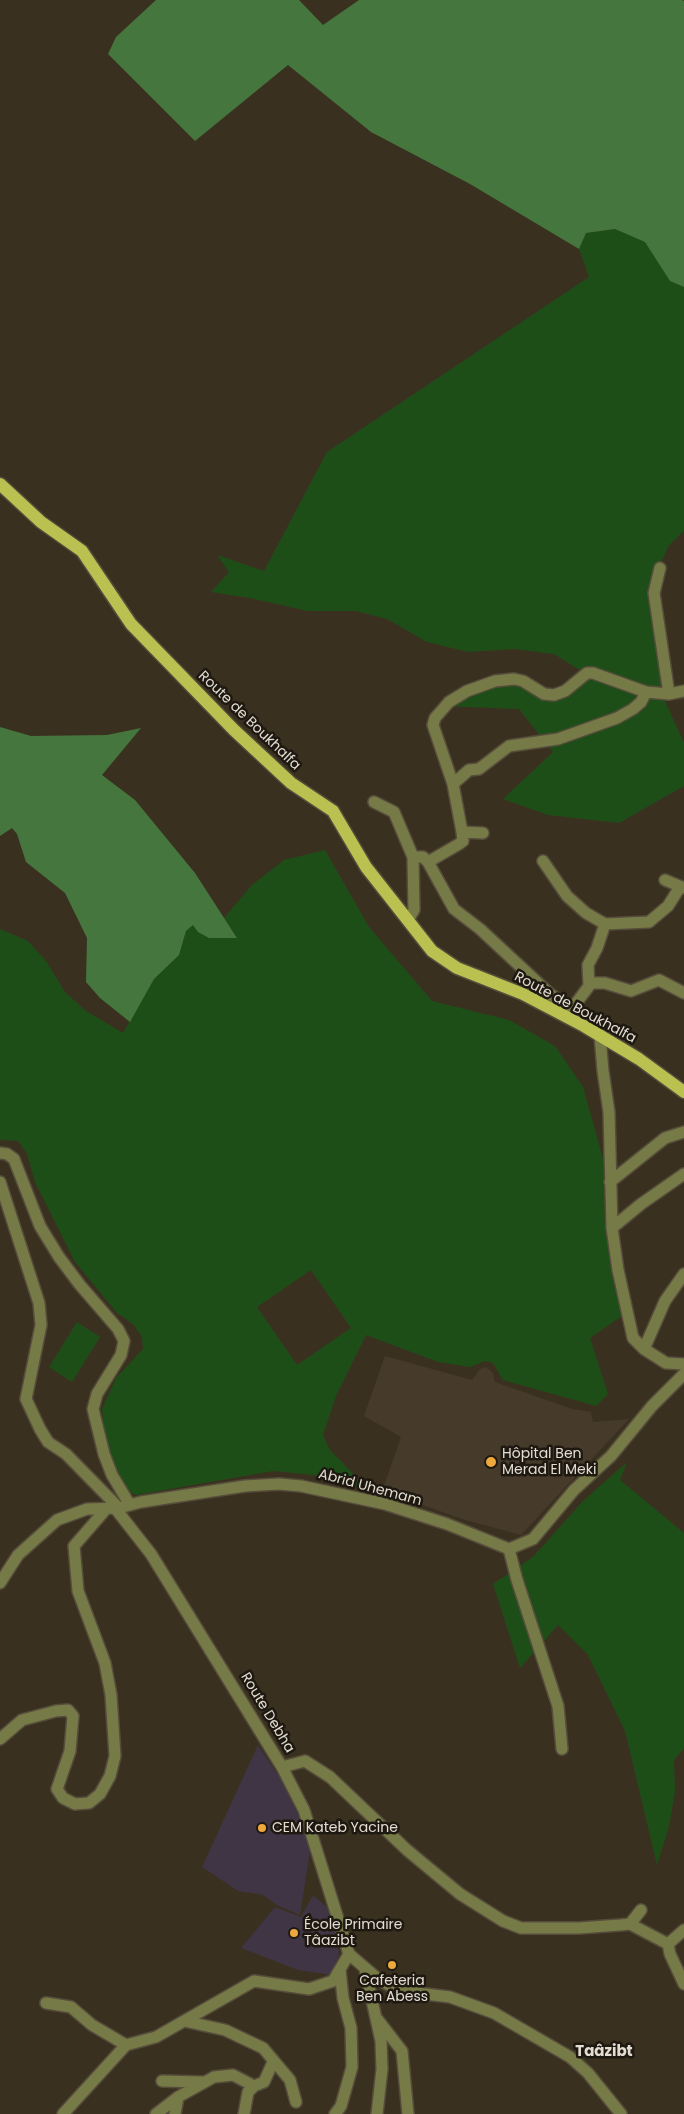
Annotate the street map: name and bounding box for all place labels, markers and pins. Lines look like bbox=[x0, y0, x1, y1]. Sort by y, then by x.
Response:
place label: Hôpital Ben Merad El Meki bbox=[502, 1446, 596, 1478]
marker: Hôpital Ben Merad El Meki bbox=[484, 1455, 498, 1469]
place label: CEM Kateb Yacine bbox=[272, 1820, 398, 1836]
marker: CEM Kateb Yacine bbox=[256, 1822, 268, 1834]
place label: École Primaire Tâazibt bbox=[304, 1917, 403, 1950]
marker: École Primaire Tâazibt bbox=[288, 1927, 300, 1939]
marker: Cafeteria Ben Abess bbox=[386, 1959, 398, 1971]
place label: Cafeteria Ben Abess bbox=[356, 1973, 428, 2005]

